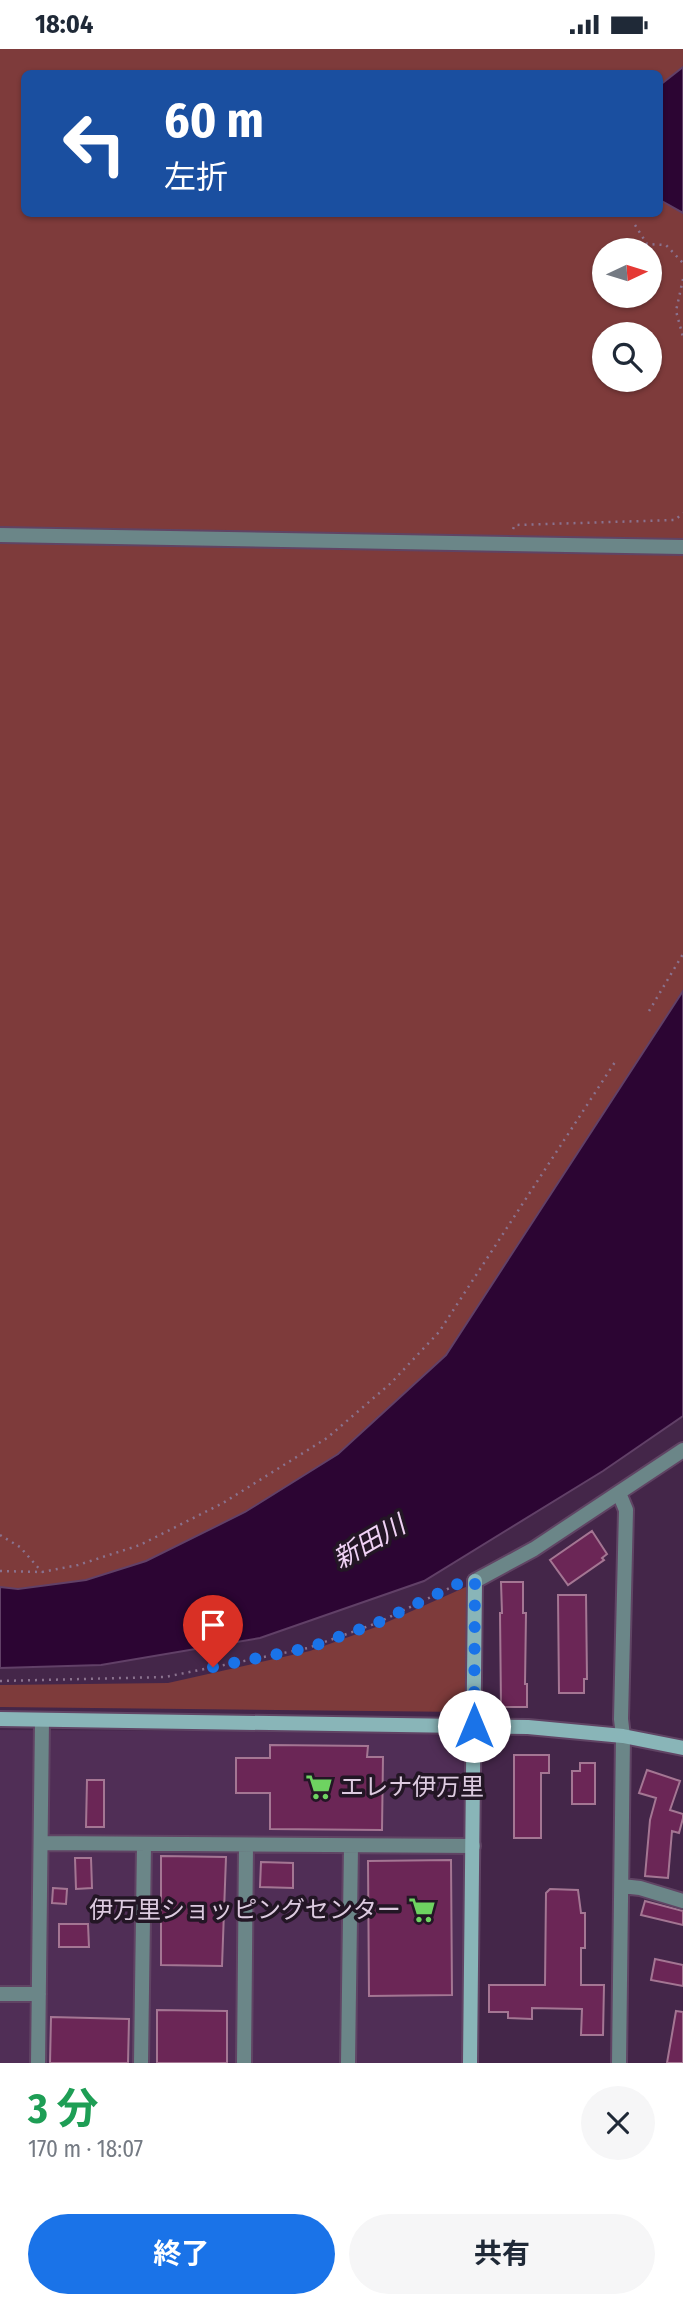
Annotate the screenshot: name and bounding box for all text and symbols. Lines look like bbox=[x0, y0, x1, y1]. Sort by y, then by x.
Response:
text: 18:04 bbox=[35, 9, 93, 40]
text: 60 m bbox=[164, 91, 264, 150]
icon: left bbox=[49, 98, 140, 189]
text: 左折 bbox=[164, 158, 228, 196]
north arrow bbox=[592, 238, 662, 308]
map controls bbox=[592, 238, 662, 392]
button: search bbox=[592, 322, 662, 392]
water label: 新田川 bbox=[328, 1508, 413, 1575]
pin bbox=[183, 1595, 243, 1667]
icon: arrive bbox=[194, 1606, 232, 1644]
position arrow bbox=[437, 1689, 511, 1763]
supermarket icon: エレナ伊万里 bbox=[304, 1772, 334, 1802]
place label: エレナ伊万里 bbox=[340, 1773, 484, 1801]
supermarket icon: 伊万里ショッピングセンター bbox=[407, 1895, 437, 1925]
place label: 伊万里ショッピングセンター bbox=[89, 1896, 401, 1924]
text: 3 分 bbox=[28, 2084, 99, 2134]
button: close bbox=[581, 2086, 655, 2160]
text: 170 m · 18:07 bbox=[28, 2135, 143, 2163]
button: 終了 bbox=[28, 2214, 335, 2294]
button: 共有 bbox=[349, 2214, 655, 2294]

